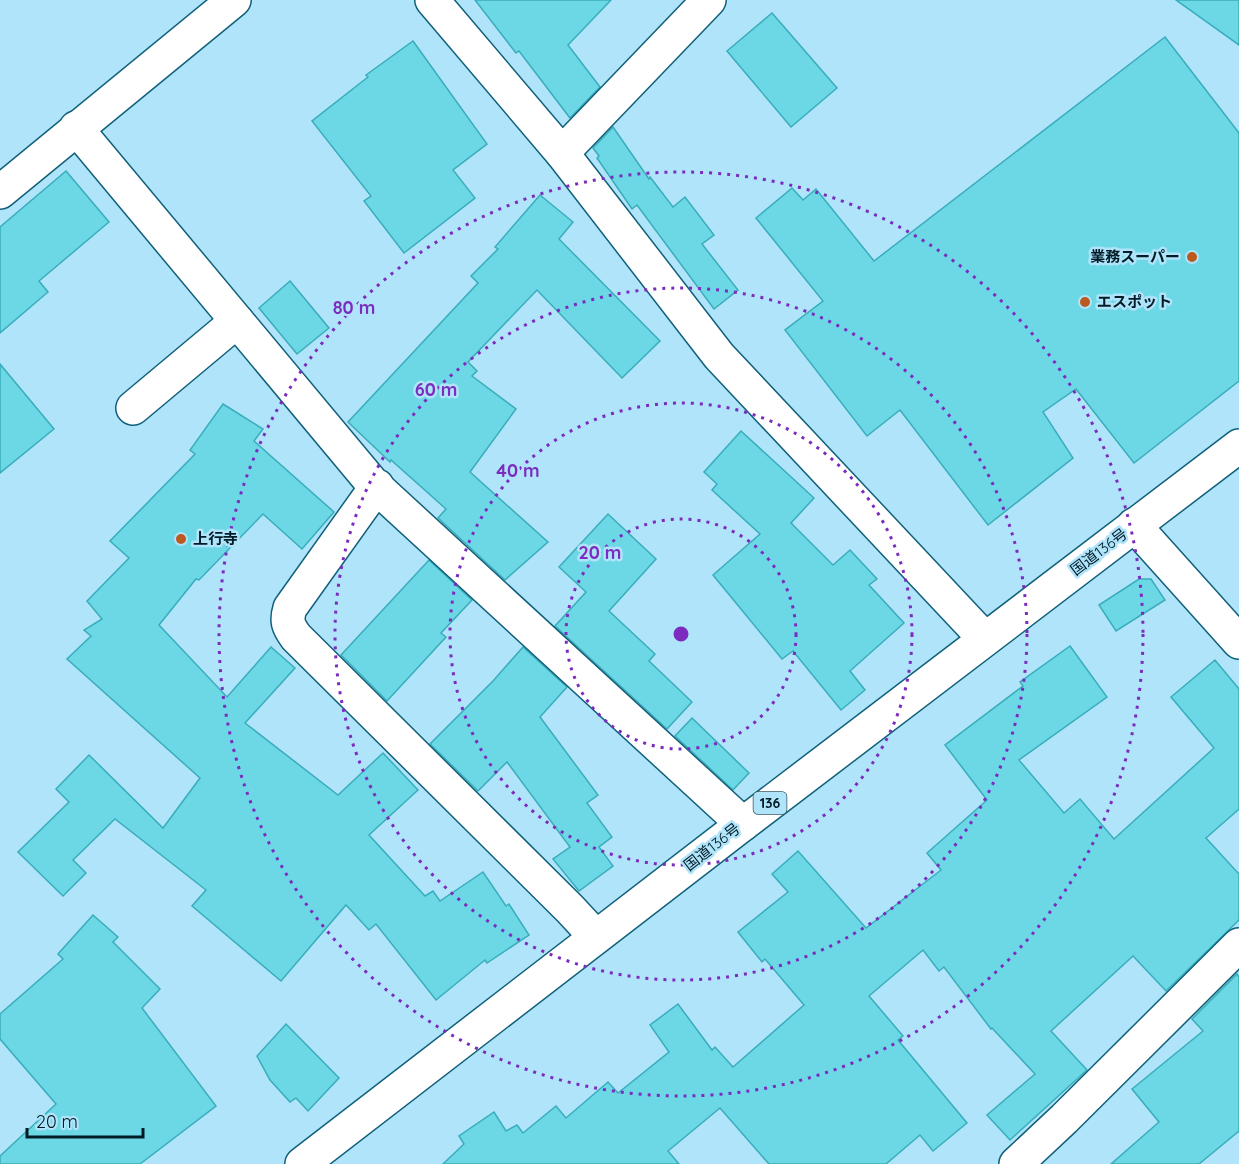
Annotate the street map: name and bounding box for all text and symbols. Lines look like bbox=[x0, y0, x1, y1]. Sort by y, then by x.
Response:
place label: 業務スーパー bbox=[1090, 247, 1180, 266]
marker: 業務スーパー bbox=[1185, 250, 1199, 264]
place label: エスポット bbox=[1097, 292, 1172, 311]
marker: エスポット bbox=[1078, 295, 1092, 309]
text: 80 m bbox=[333, 296, 375, 319]
text: 60 m bbox=[415, 378, 457, 401]
text: 40 m bbox=[496, 459, 540, 482]
street label: 国道136号 bbox=[1066, 524, 1131, 579]
place label: 上行寺 bbox=[193, 529, 238, 548]
marker: 上行寺 bbox=[174, 532, 188, 546]
text: 20 m bbox=[579, 541, 621, 564]
centre of rings bbox=[671, 624, 691, 644]
road number: 136 bbox=[754, 792, 786, 814]
street label: 国道136号 bbox=[680, 819, 744, 875]
scale bar bbox=[27, 1101, 142, 1139]
text: 20 m bbox=[36, 1110, 78, 1133]

